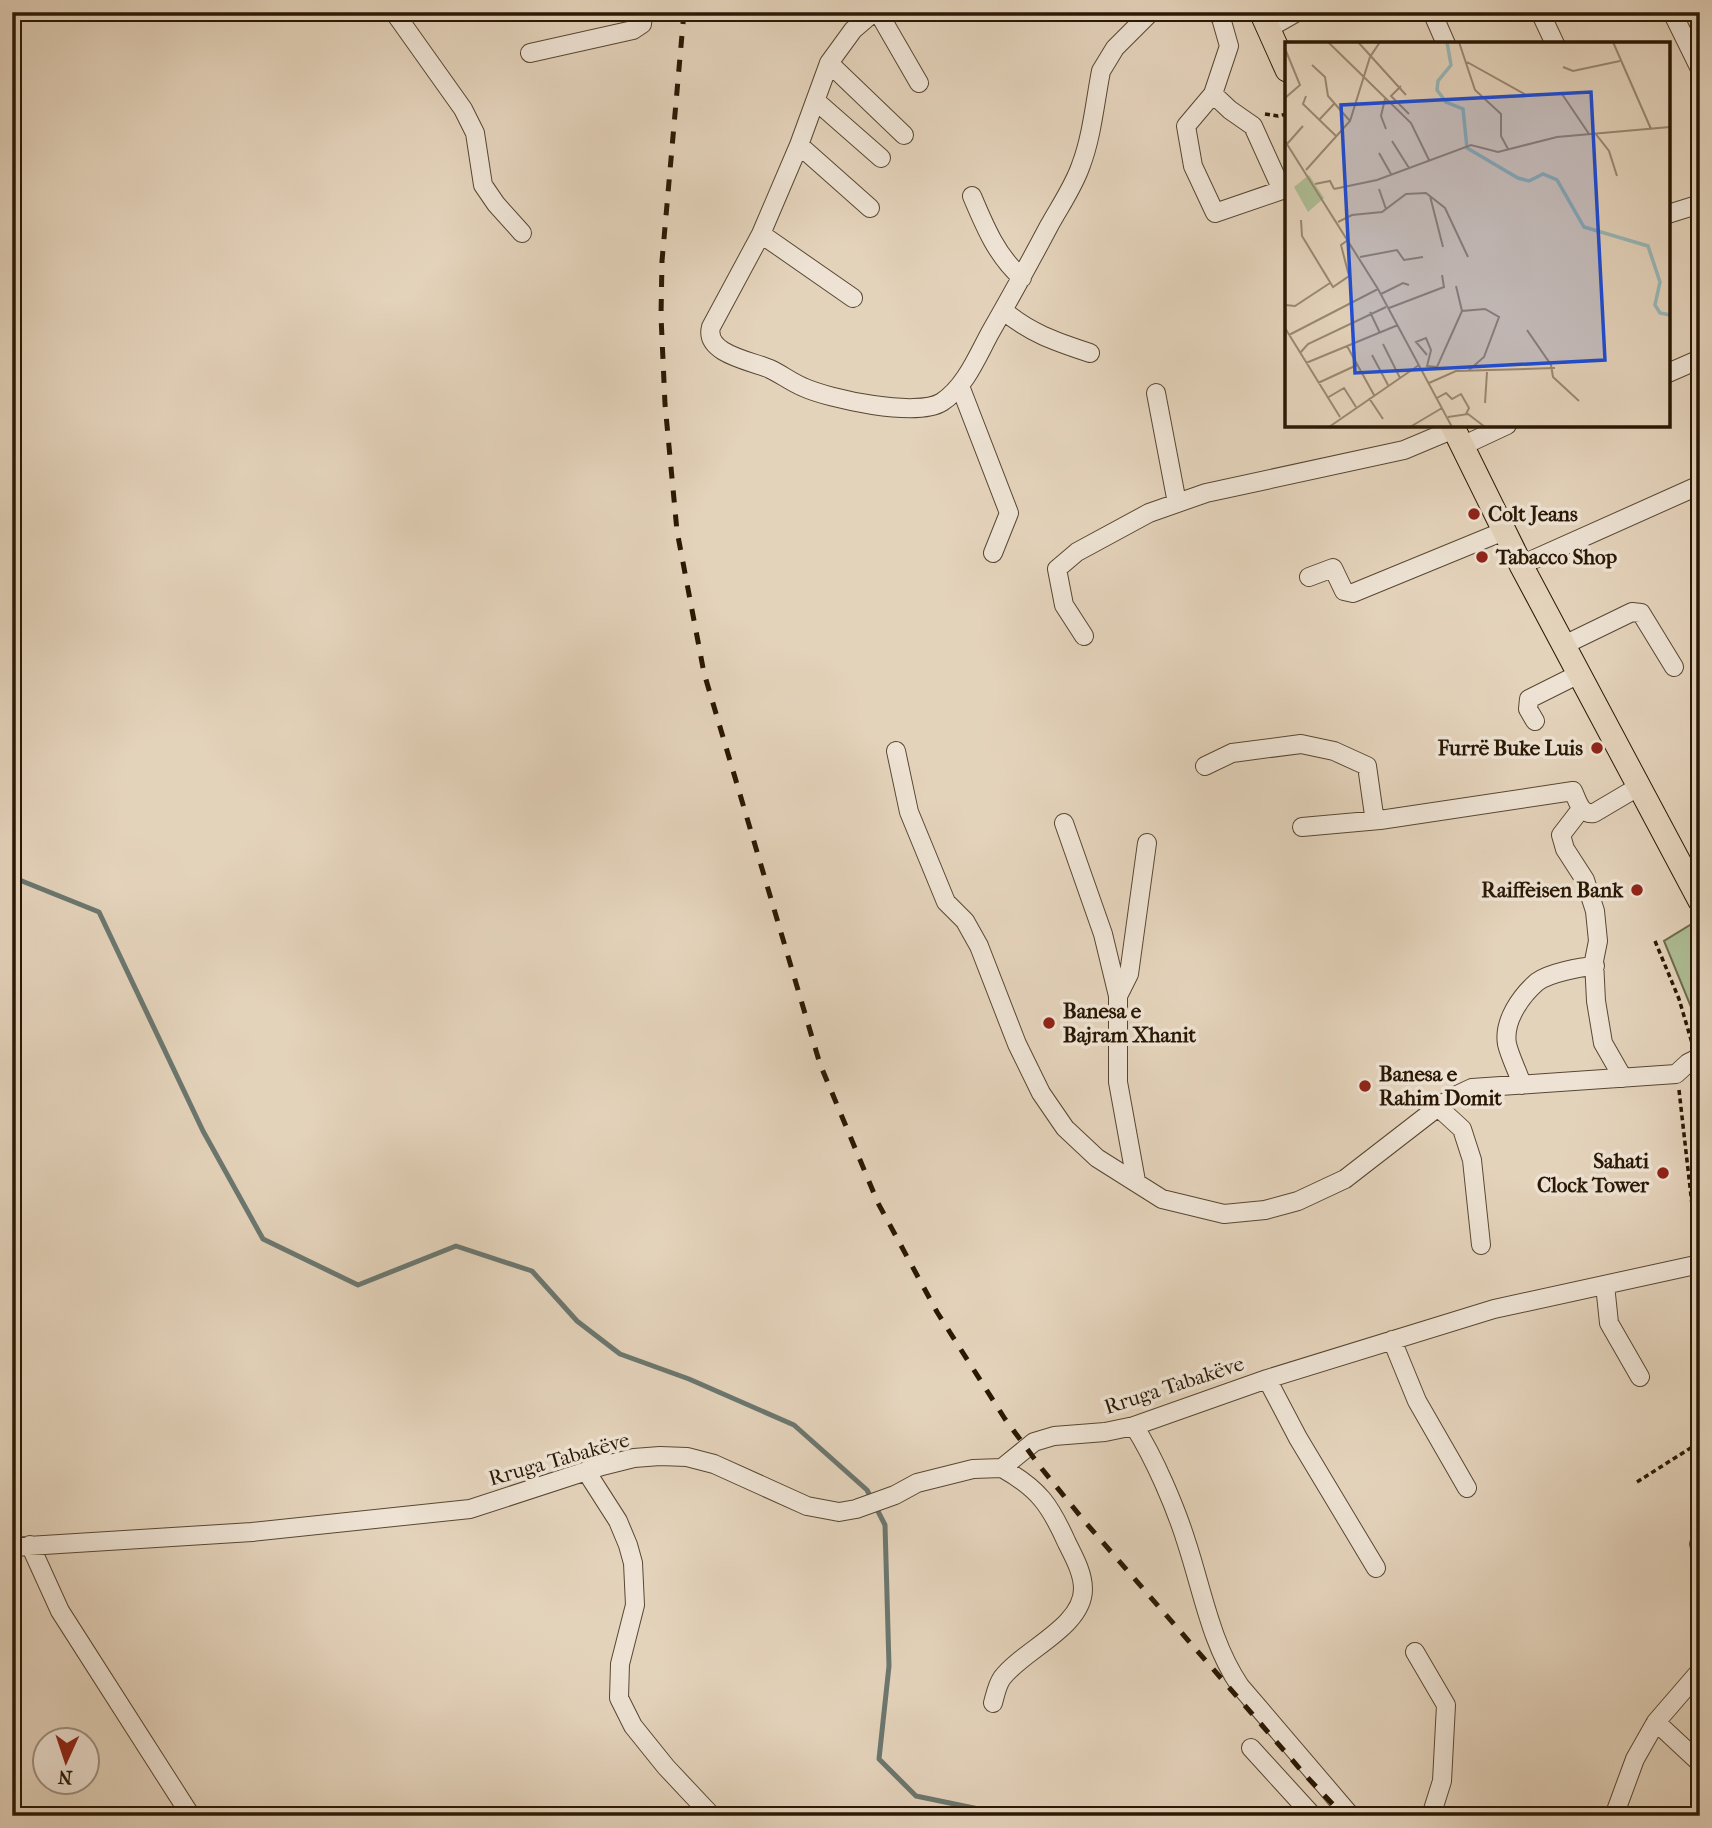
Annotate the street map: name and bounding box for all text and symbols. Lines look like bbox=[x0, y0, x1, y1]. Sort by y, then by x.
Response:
inset map bbox=[1285, 42, 1670, 427]
place label: Colt Jeans bbox=[1488, 502, 1578, 526]
marker: Colt Jeans bbox=[1466, 506, 1482, 522]
place label: Tabacco Shop bbox=[1495, 545, 1618, 569]
marker: Tabacco Shop bbox=[1474, 549, 1490, 565]
place label: Furrë Buke Luis bbox=[1437, 736, 1583, 760]
marker: Furrë Buke Luis bbox=[1589, 740, 1605, 756]
place label: Raiffeisen Bank bbox=[1481, 878, 1624, 902]
marker: Raiffeisen Bank bbox=[1629, 882, 1645, 898]
place label: Banesa e Bajram Xhanit bbox=[1063, 999, 1196, 1047]
marker: Banesa e Bajram Xhanit bbox=[1041, 1015, 1057, 1031]
place label: Banesa e Rahim Domit bbox=[1379, 1062, 1502, 1110]
marker: Banesa e Rahim Domit bbox=[1357, 1078, 1373, 1094]
place label: Sahati Clock Tower bbox=[1537, 1149, 1650, 1197]
marker: Sahati Clock Tower bbox=[1655, 1165, 1671, 1181]
street label: Rruga Tabakëve bbox=[1101, 1351, 1247, 1419]
street label: Rruga Tabakëve bbox=[486, 1427, 632, 1491]
north arrow bbox=[32, 1727, 102, 1797]
text: N bbox=[57, 1766, 73, 1788]

